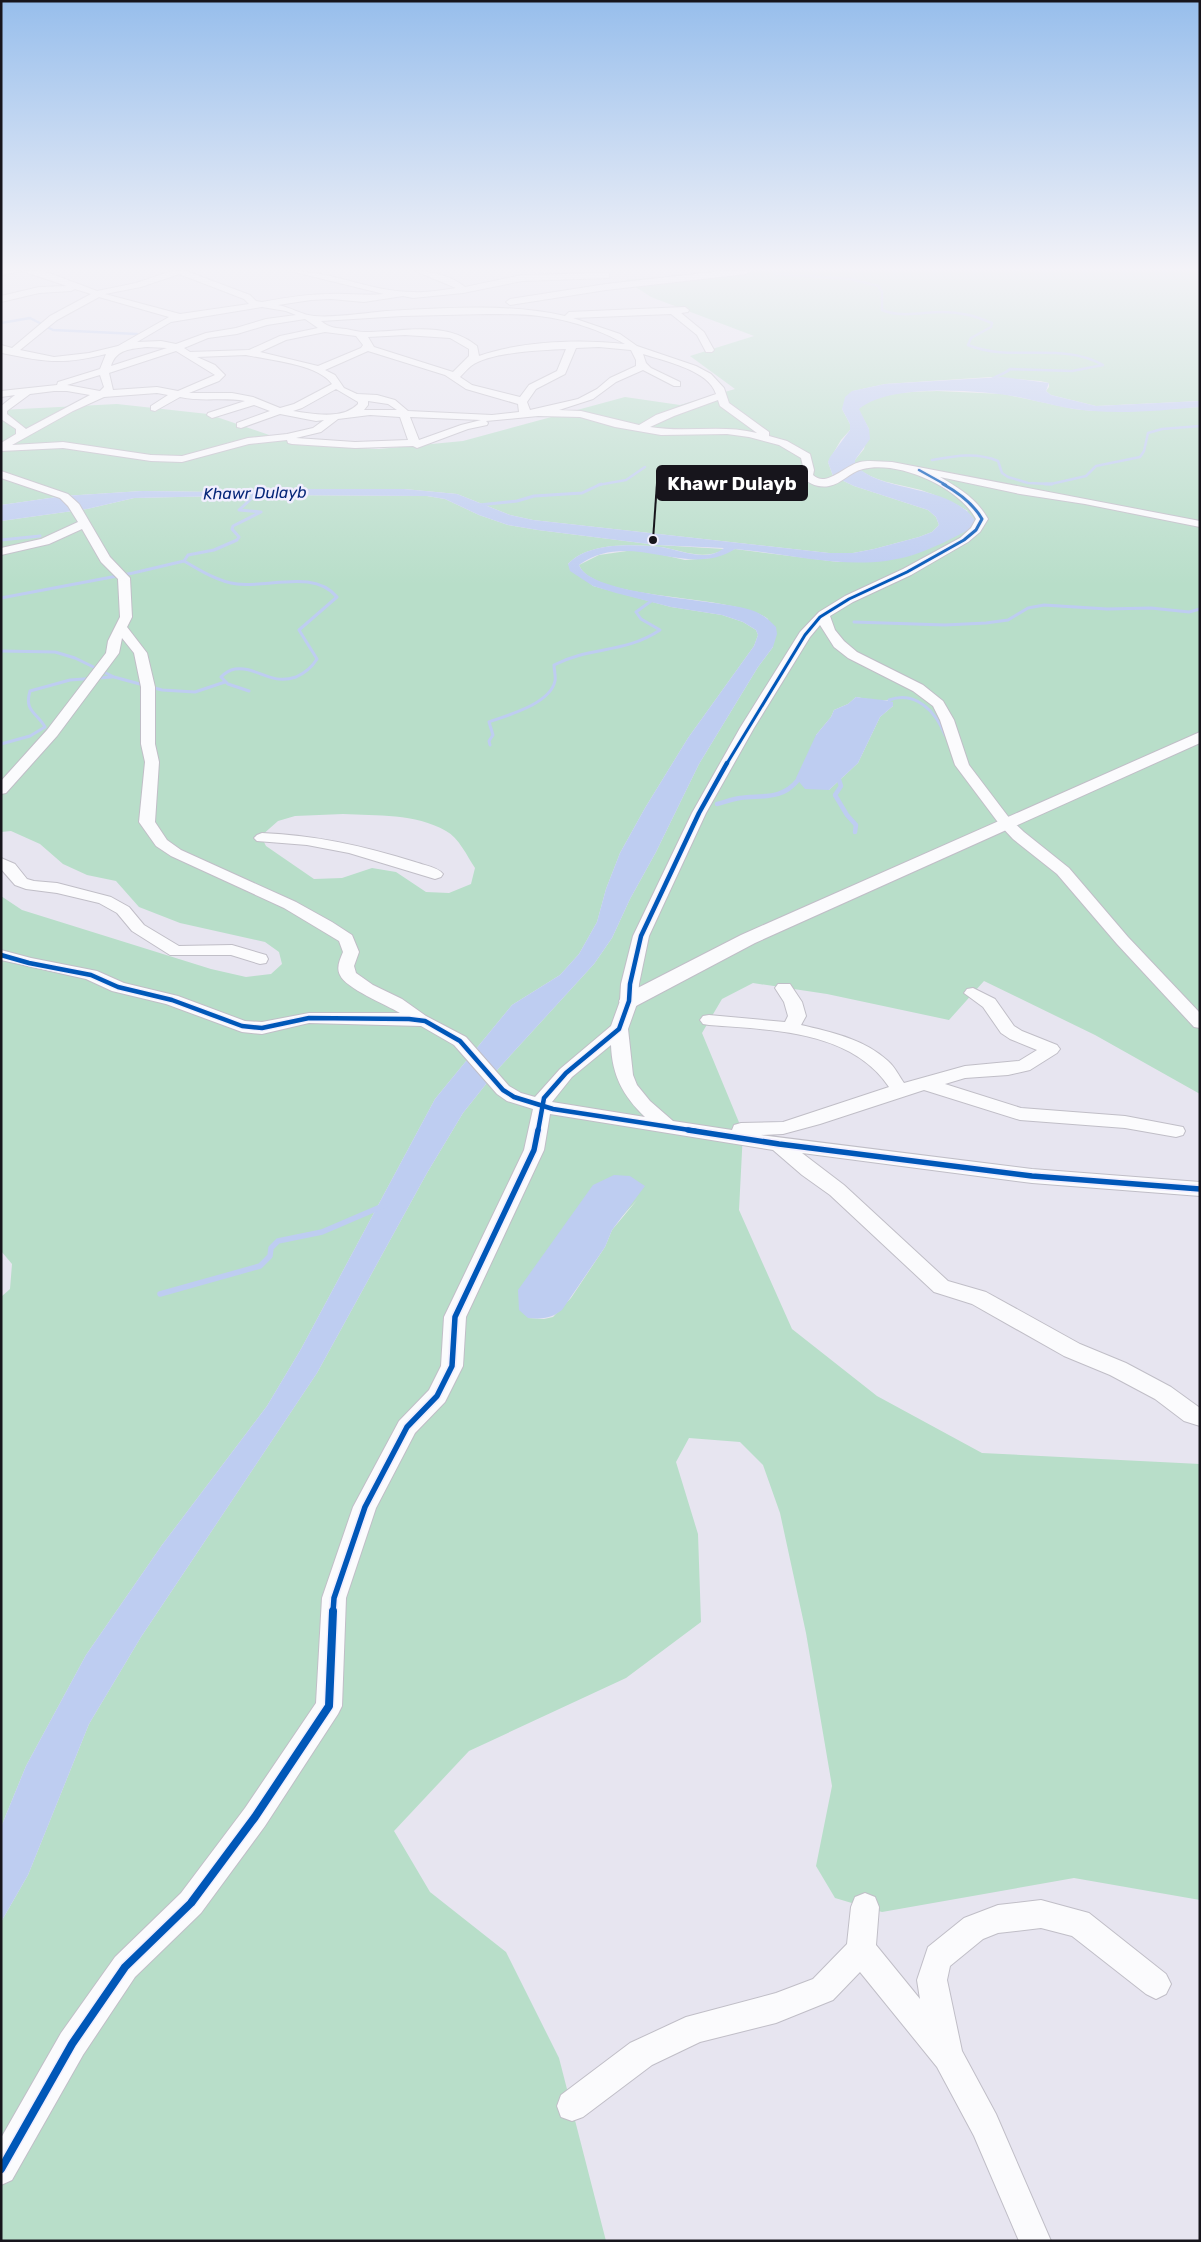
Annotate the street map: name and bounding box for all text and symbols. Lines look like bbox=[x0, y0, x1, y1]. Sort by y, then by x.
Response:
callout: Khawr Dulayb bbox=[657, 466, 807, 500]
text: Khawr Dulayb bbox=[667, 472, 797, 495]
water label: Khawr Dulayb bbox=[203, 483, 307, 503]

